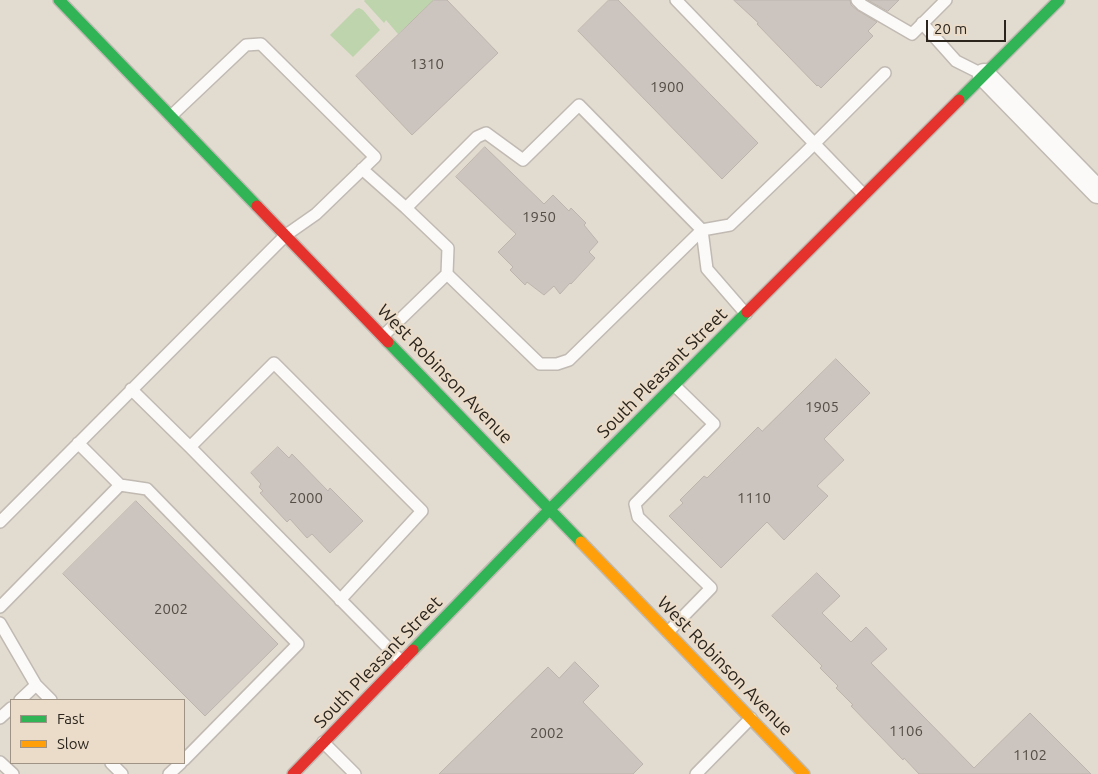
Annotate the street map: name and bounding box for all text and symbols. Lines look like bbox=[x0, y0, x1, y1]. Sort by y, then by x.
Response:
scale bar bbox=[928, 10, 1008, 42]
text: 20 m bbox=[934, 20, 967, 37]
house number: 1310 bbox=[410, 55, 444, 73]
house number: 1900 bbox=[650, 78, 684, 96]
house number: 1950 bbox=[522, 208, 556, 226]
street label: West Robinson Avenue bbox=[373, 300, 517, 448]
street label: South Pleasant Street bbox=[592, 303, 732, 443]
house number: 1905 bbox=[805, 398, 839, 416]
house number: 2000 bbox=[289, 489, 323, 507]
house number: 1110 bbox=[737, 489, 771, 507]
street label: South Pleasant Street bbox=[309, 591, 447, 733]
street label: West Robinson Avenue bbox=[653, 592, 797, 740]
house number: 2002 bbox=[154, 600, 188, 618]
legend bbox=[10, 699, 185, 764]
text: Fast bbox=[57, 710, 84, 727]
house number: 1106 bbox=[889, 722, 923, 740]
house number: 2002 bbox=[530, 724, 564, 742]
text: Slow bbox=[57, 735, 89, 752]
house number: 1102 bbox=[1013, 746, 1047, 764]

